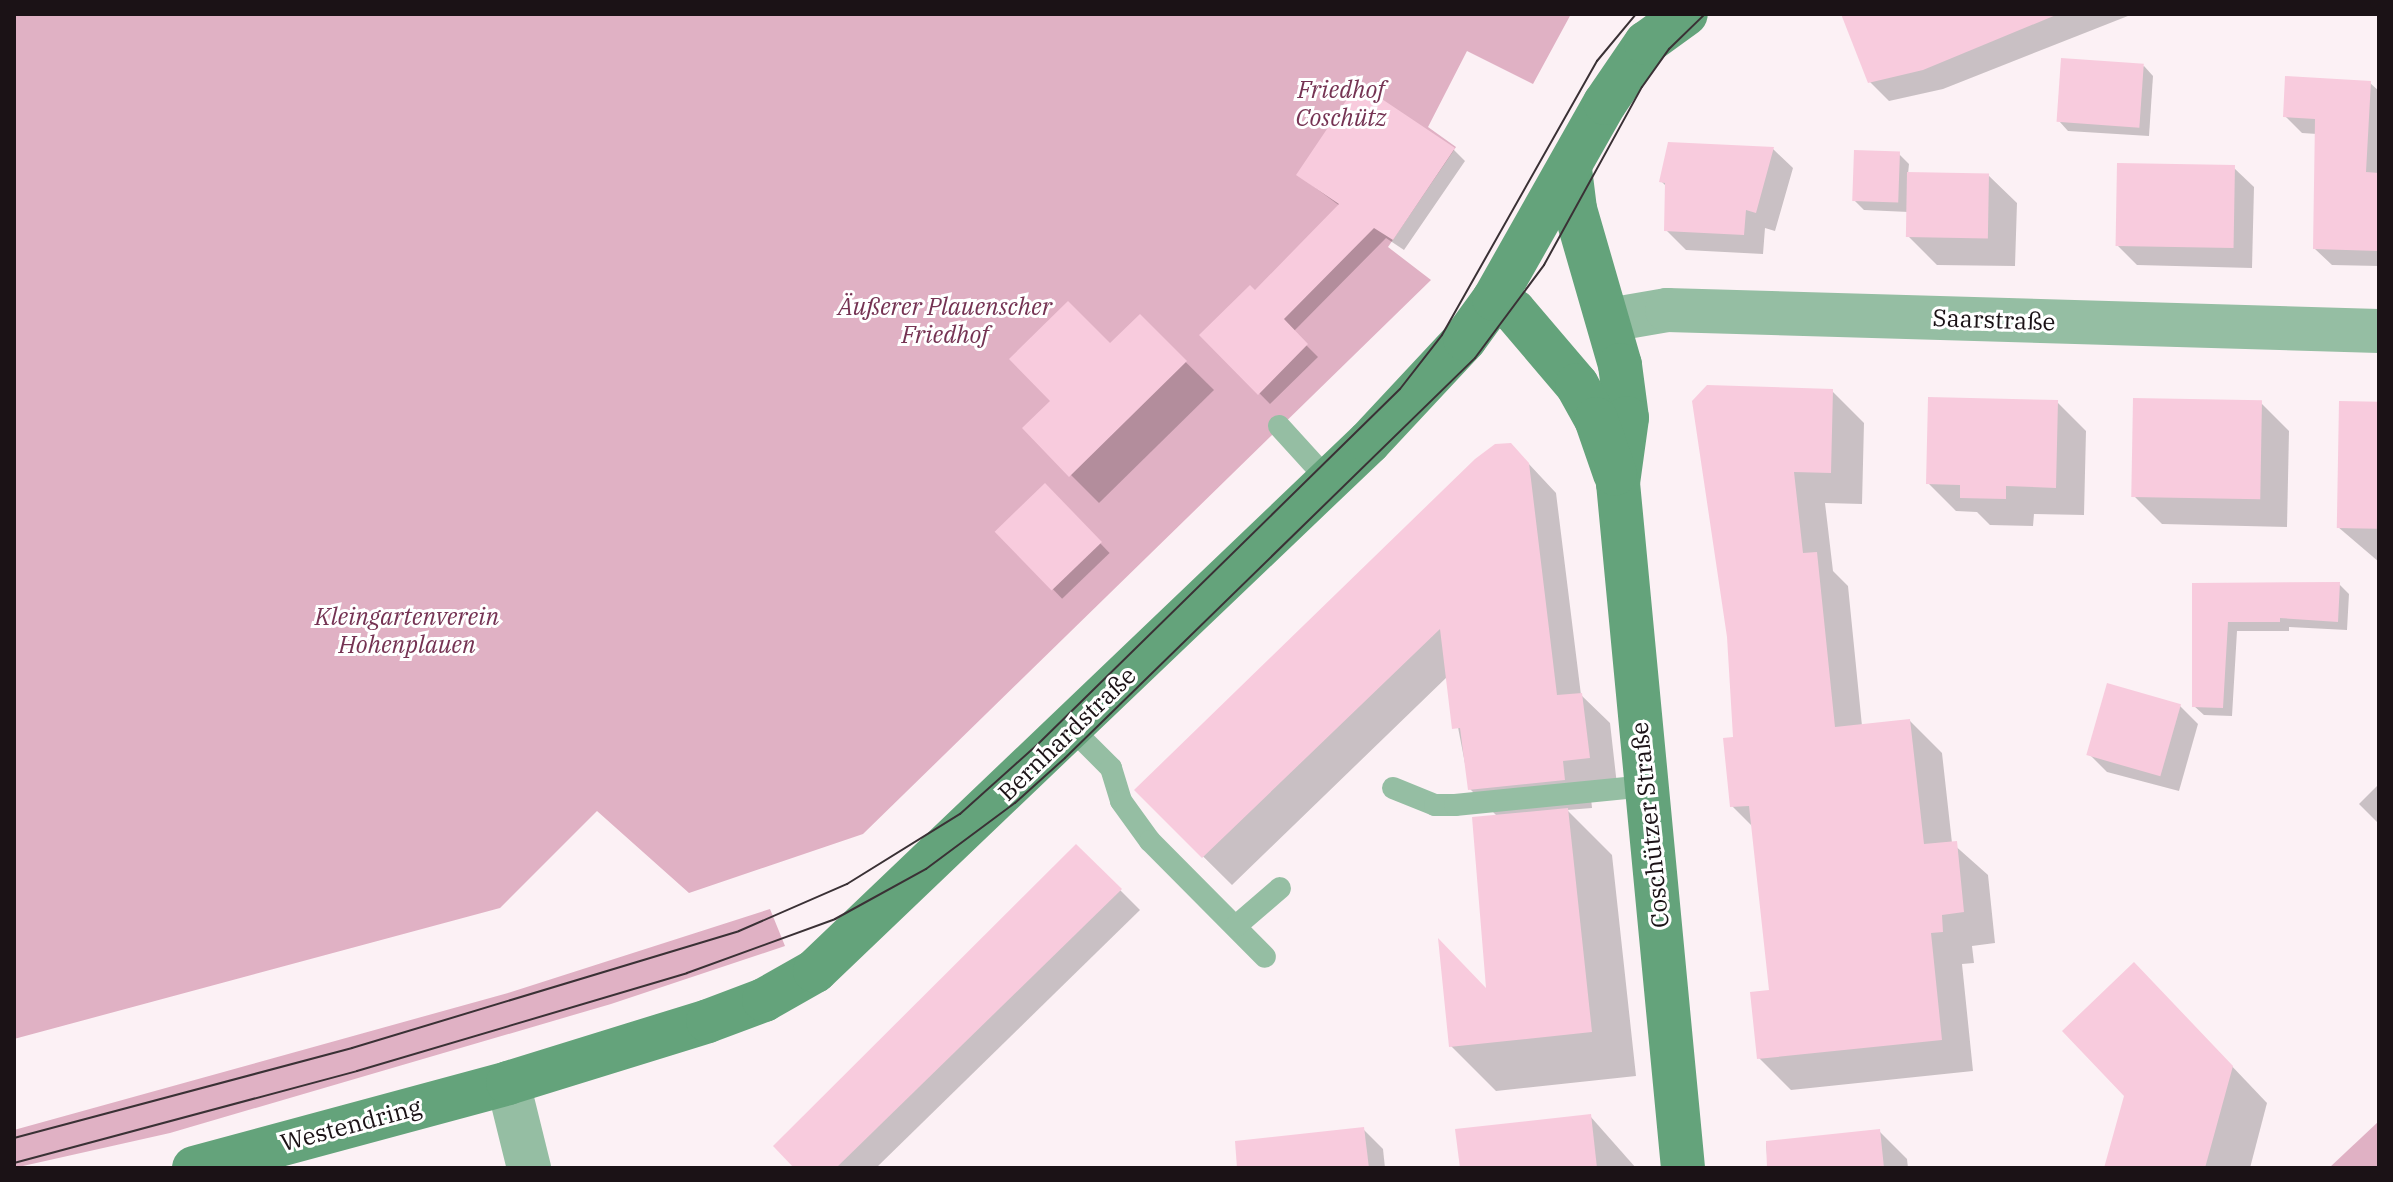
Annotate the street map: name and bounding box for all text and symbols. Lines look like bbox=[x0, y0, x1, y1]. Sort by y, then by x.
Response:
park label: Friedhof Coschütz bbox=[1296, 76, 1386, 132]
park label: Äußerer Plauenscher Friedhof bbox=[838, 293, 1052, 349]
street label: Saarstraße bbox=[1932, 303, 2056, 337]
park label: Kleingartenverein Hohenplauen bbox=[315, 603, 499, 659]
street label: Bernhardstraße bbox=[992, 661, 1142, 807]
street label: Coschützer Straße bbox=[1625, 721, 1675, 929]
street label: Westendring bbox=[278, 1092, 424, 1158]

